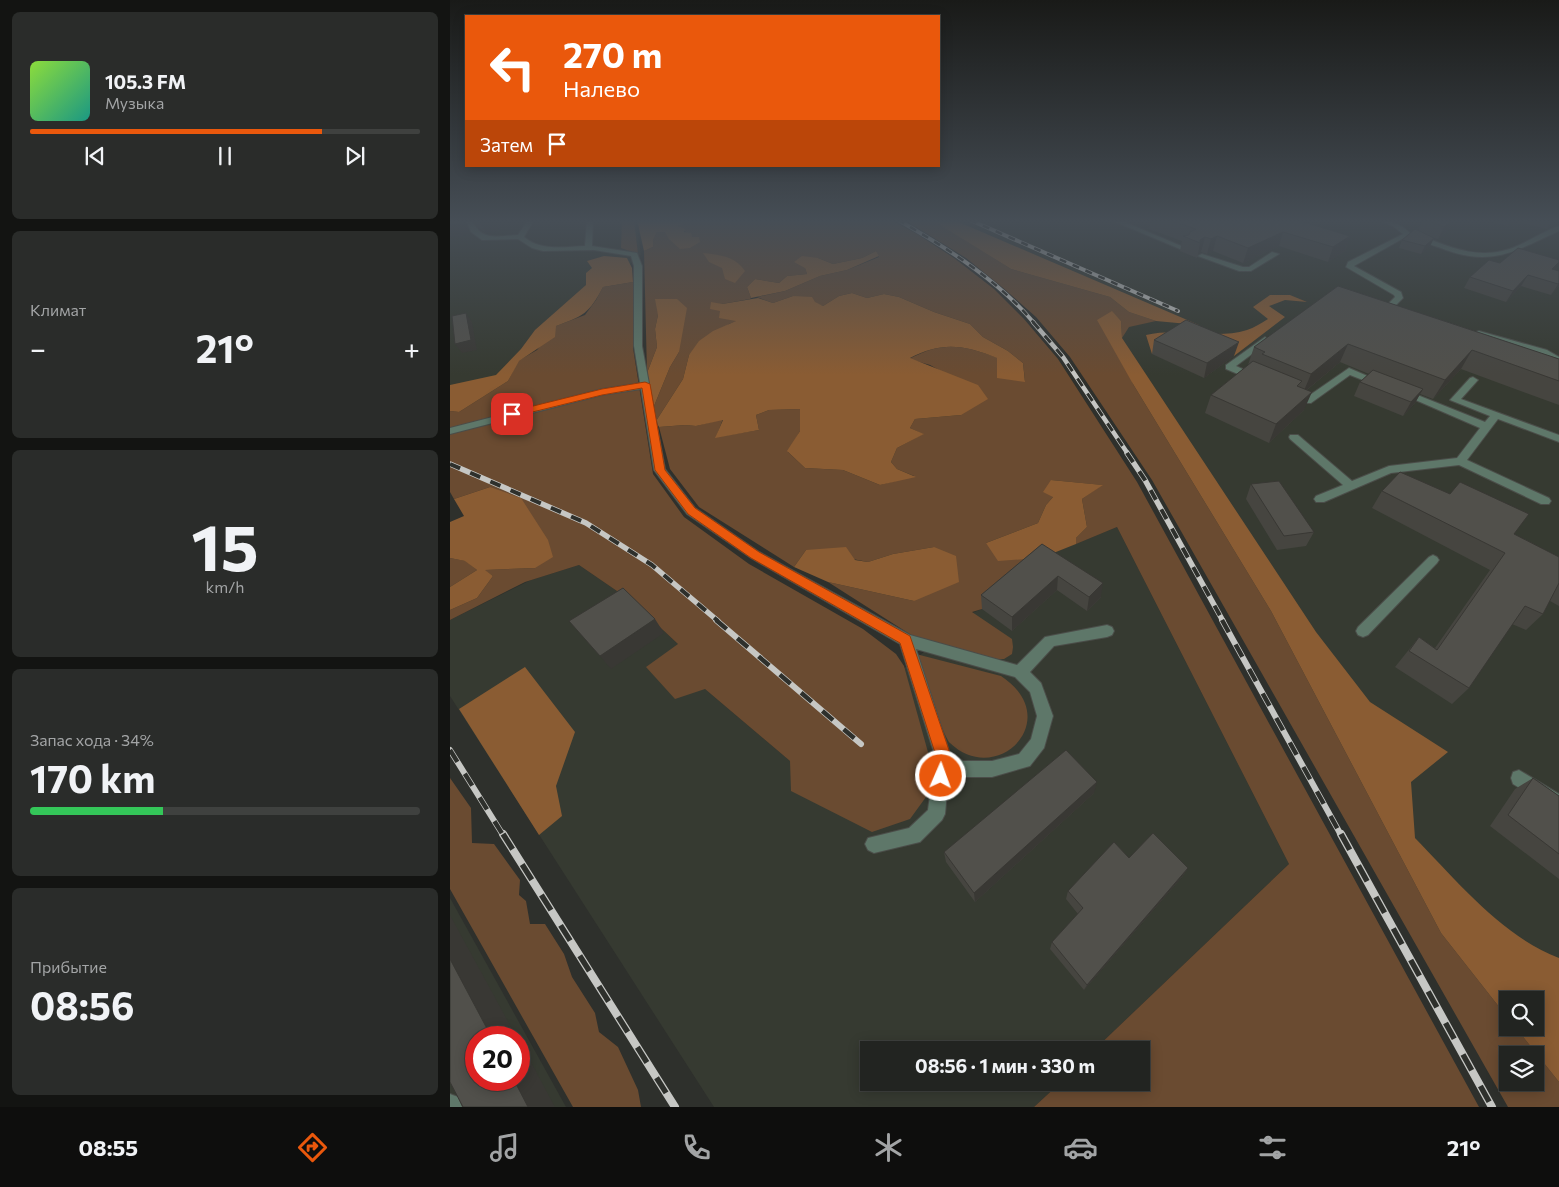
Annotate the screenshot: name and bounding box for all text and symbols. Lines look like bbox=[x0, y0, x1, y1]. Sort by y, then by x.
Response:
text: 270 m bbox=[563, 32, 662, 75]
icon: left bbox=[480, 35, 545, 100]
text: 105.3 FM bbox=[105, 70, 186, 93]
text: Налево bbox=[563, 75, 640, 102]
text: Музыка bbox=[105, 93, 164, 112]
icon: arrive bbox=[543, 130, 571, 158]
text: Затем bbox=[480, 133, 533, 156]
icon: previous bbox=[81, 142, 109, 170]
icon: pause bbox=[211, 142, 239, 170]
icon: next bbox=[341, 142, 369, 170]
text: Климат bbox=[30, 300, 86, 319]
text: 21° bbox=[196, 324, 254, 371]
text: − bbox=[30, 331, 46, 365]
text: + bbox=[404, 331, 420, 365]
pin bbox=[491, 393, 533, 435]
icon: arrive bbox=[498, 400, 526, 428]
text: 15 bbox=[191, 505, 259, 584]
text: km/h bbox=[206, 577, 244, 596]
text: Запас хода · 34% bbox=[30, 730, 154, 749]
position arrow bbox=[914, 749, 966, 801]
text: 170 km bbox=[30, 754, 155, 801]
text: Прибытие bbox=[30, 957, 107, 976]
text: 08:56 bbox=[30, 981, 134, 1028]
map controls bbox=[1499, 991, 1544, 1091]
button: search bbox=[1499, 991, 1544, 1036]
speed limit sign: 20 bbox=[465, 1026, 530, 1091]
button: layers bbox=[1499, 1046, 1544, 1091]
text: 08:56 · 1 мин · 330 m bbox=[915, 1054, 1095, 1077]
icon: directions bbox=[295, 1130, 330, 1165]
icon: music bbox=[487, 1130, 522, 1165]
icon: phone bbox=[679, 1130, 714, 1165]
icon: climate bbox=[871, 1130, 906, 1165]
icon: car bbox=[1063, 1130, 1098, 1165]
icon: filters bbox=[1255, 1130, 1290, 1165]
text: 08:55 bbox=[78, 1134, 138, 1161]
text: 21° bbox=[1447, 1134, 1480, 1161]

